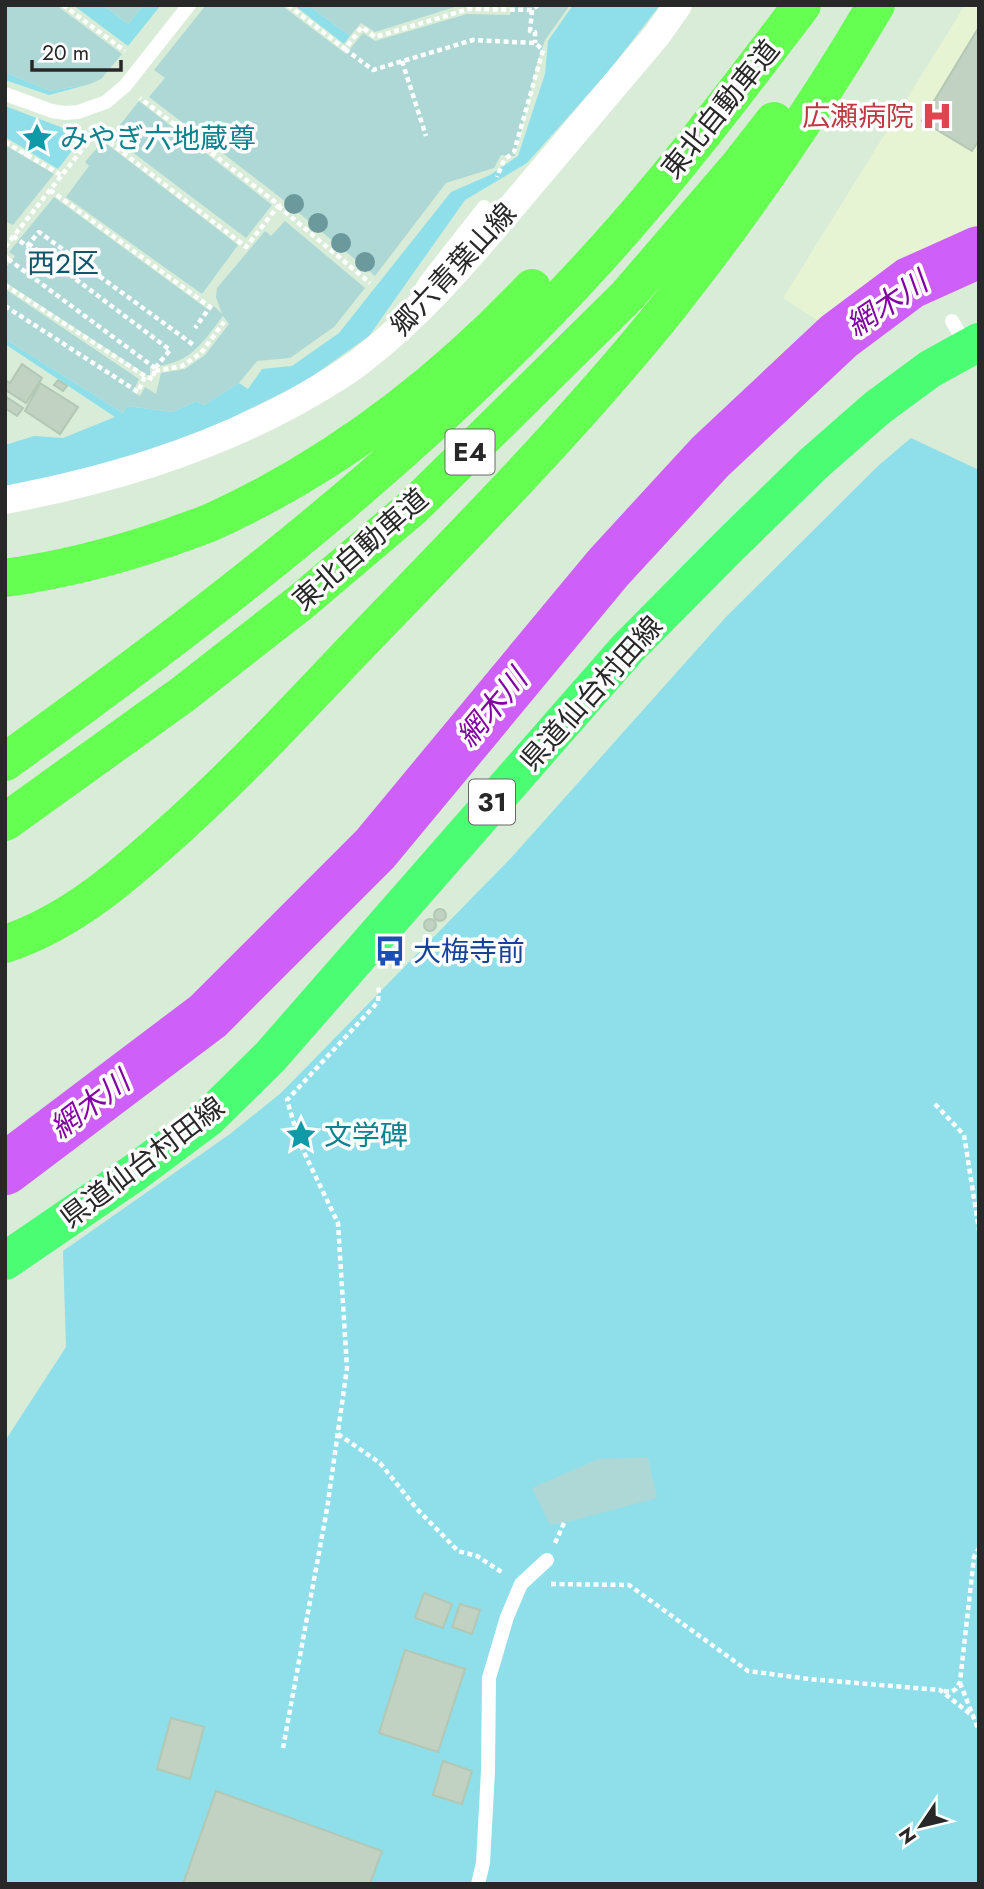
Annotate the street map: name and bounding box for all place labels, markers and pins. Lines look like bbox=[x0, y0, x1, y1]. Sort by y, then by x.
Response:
place label: 広瀬病院 bbox=[802, 96, 914, 137]
hospital icon: 広瀬病院 bbox=[920, 99, 954, 133]
place label: みやぎ六地蔵尊 bbox=[60, 118, 256, 159]
place icon: みやぎ六地蔵尊 bbox=[20, 121, 54, 155]
place label: 大梅寺前 bbox=[413, 931, 525, 972]
bus stop icon: 大梅寺前 bbox=[373, 934, 407, 968]
place label: 文学碑 bbox=[324, 1115, 408, 1156]
place icon: 文学碑 bbox=[284, 1118, 318, 1152]

